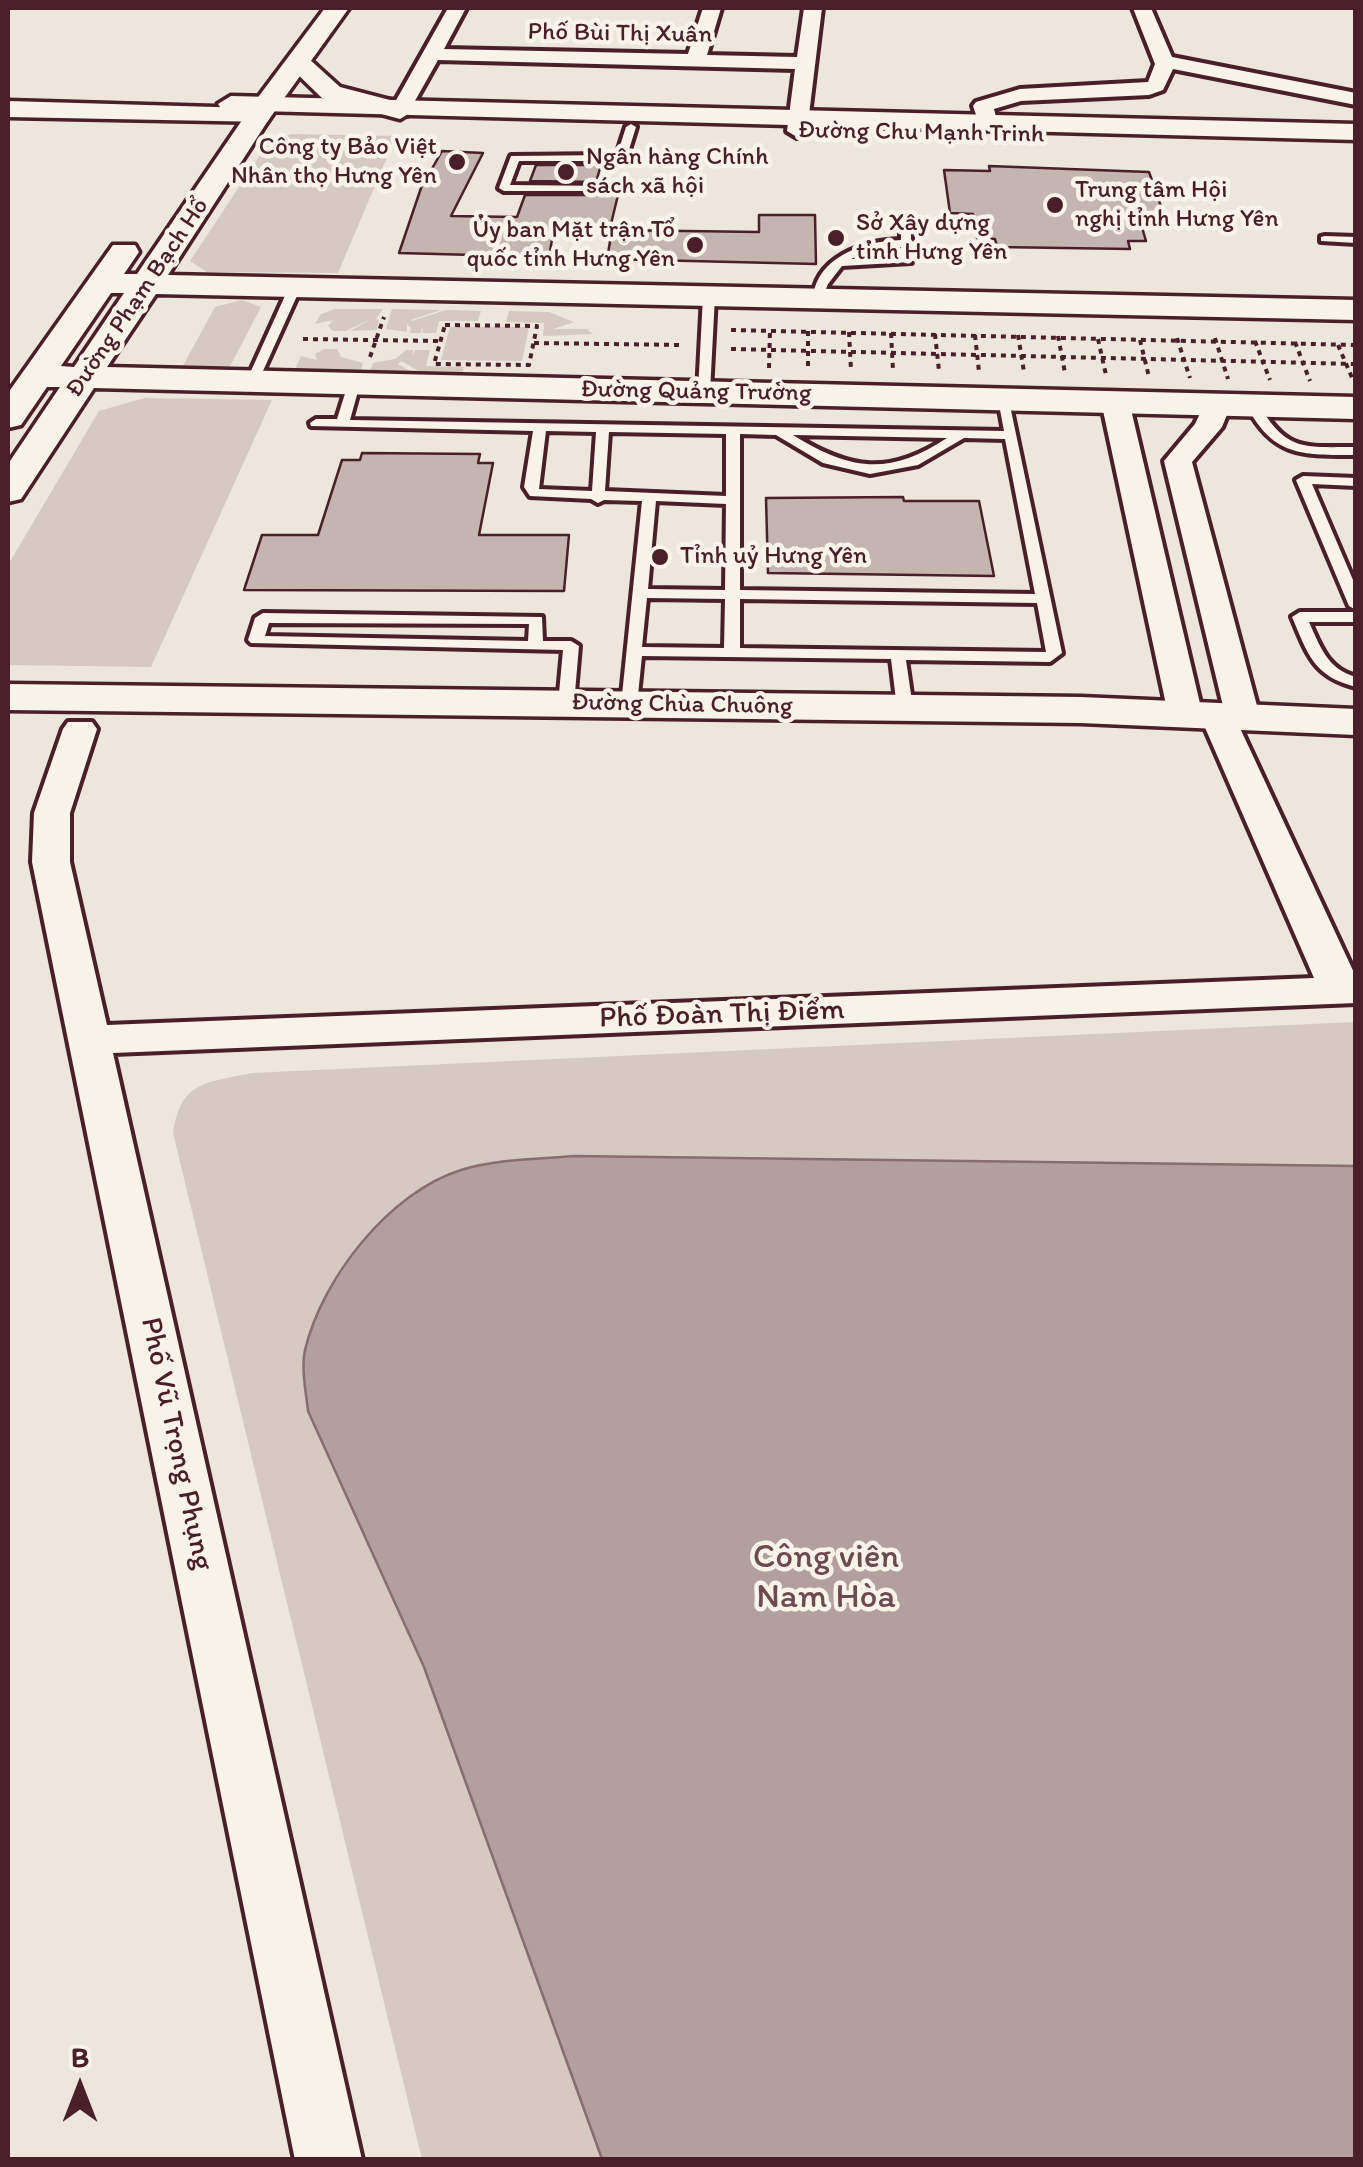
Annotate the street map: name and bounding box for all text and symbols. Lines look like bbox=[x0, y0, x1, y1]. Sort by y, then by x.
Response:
street label: Phố Bùi Thị Xuân bbox=[527, 17, 713, 51]
street label: Đường Chu Mạnh Trinh bbox=[798, 116, 1044, 150]
place label: Công ty Bảo Việt Nhân thọ Hưng Yên bbox=[231, 133, 437, 192]
place label: Ngân hàng Chính sách xã hội bbox=[586, 143, 768, 202]
marker: Công ty Bảo Việt Nhân thọ Hưng Yên bbox=[446, 151, 468, 173]
marker: Ngân hàng Chính sách xã hội bbox=[555, 161, 577, 183]
place label: Trung tâm Hội nghị tỉnh Hưng Yên bbox=[1075, 176, 1279, 235]
street label: Đường Phạm Bạch Hổ bbox=[60, 193, 216, 403]
marker: Trung tâm Hội nghị tỉnh Hưng Yên bbox=[1044, 194, 1066, 216]
place label: Sở Xây dựng tỉnh Hưng Yên bbox=[856, 209, 1007, 268]
place label: Ủy ban Mặt trận Tổ quốc tỉnh Hưng Yên bbox=[467, 216, 675, 275]
marker: Sở Xây dựng tỉnh Hưng Yên bbox=[825, 227, 847, 249]
marker: Ủy ban Mặt trận Tổ quốc tỉnh Hưng Yên bbox=[684, 234, 706, 256]
street label: Đường Quảng Trường bbox=[580, 375, 812, 409]
place label: Tỉnh uỷ Hưng Yên bbox=[680, 542, 867, 572]
marker: Tỉnh uỷ Hưng Yên bbox=[649, 546, 671, 568]
street label: Đường Chùa Chuông bbox=[571, 688, 793, 722]
street label: Phố Đoàn Thị Điểm bbox=[599, 993, 845, 1037]
street label: Phố Vũ Trọng Phụng bbox=[132, 1314, 220, 1574]
park label: Công viên Nam Hòa bbox=[753, 1537, 899, 1619]
north arrow bbox=[30, 2037, 130, 2137]
text: B bbox=[71, 2040, 89, 2074]

